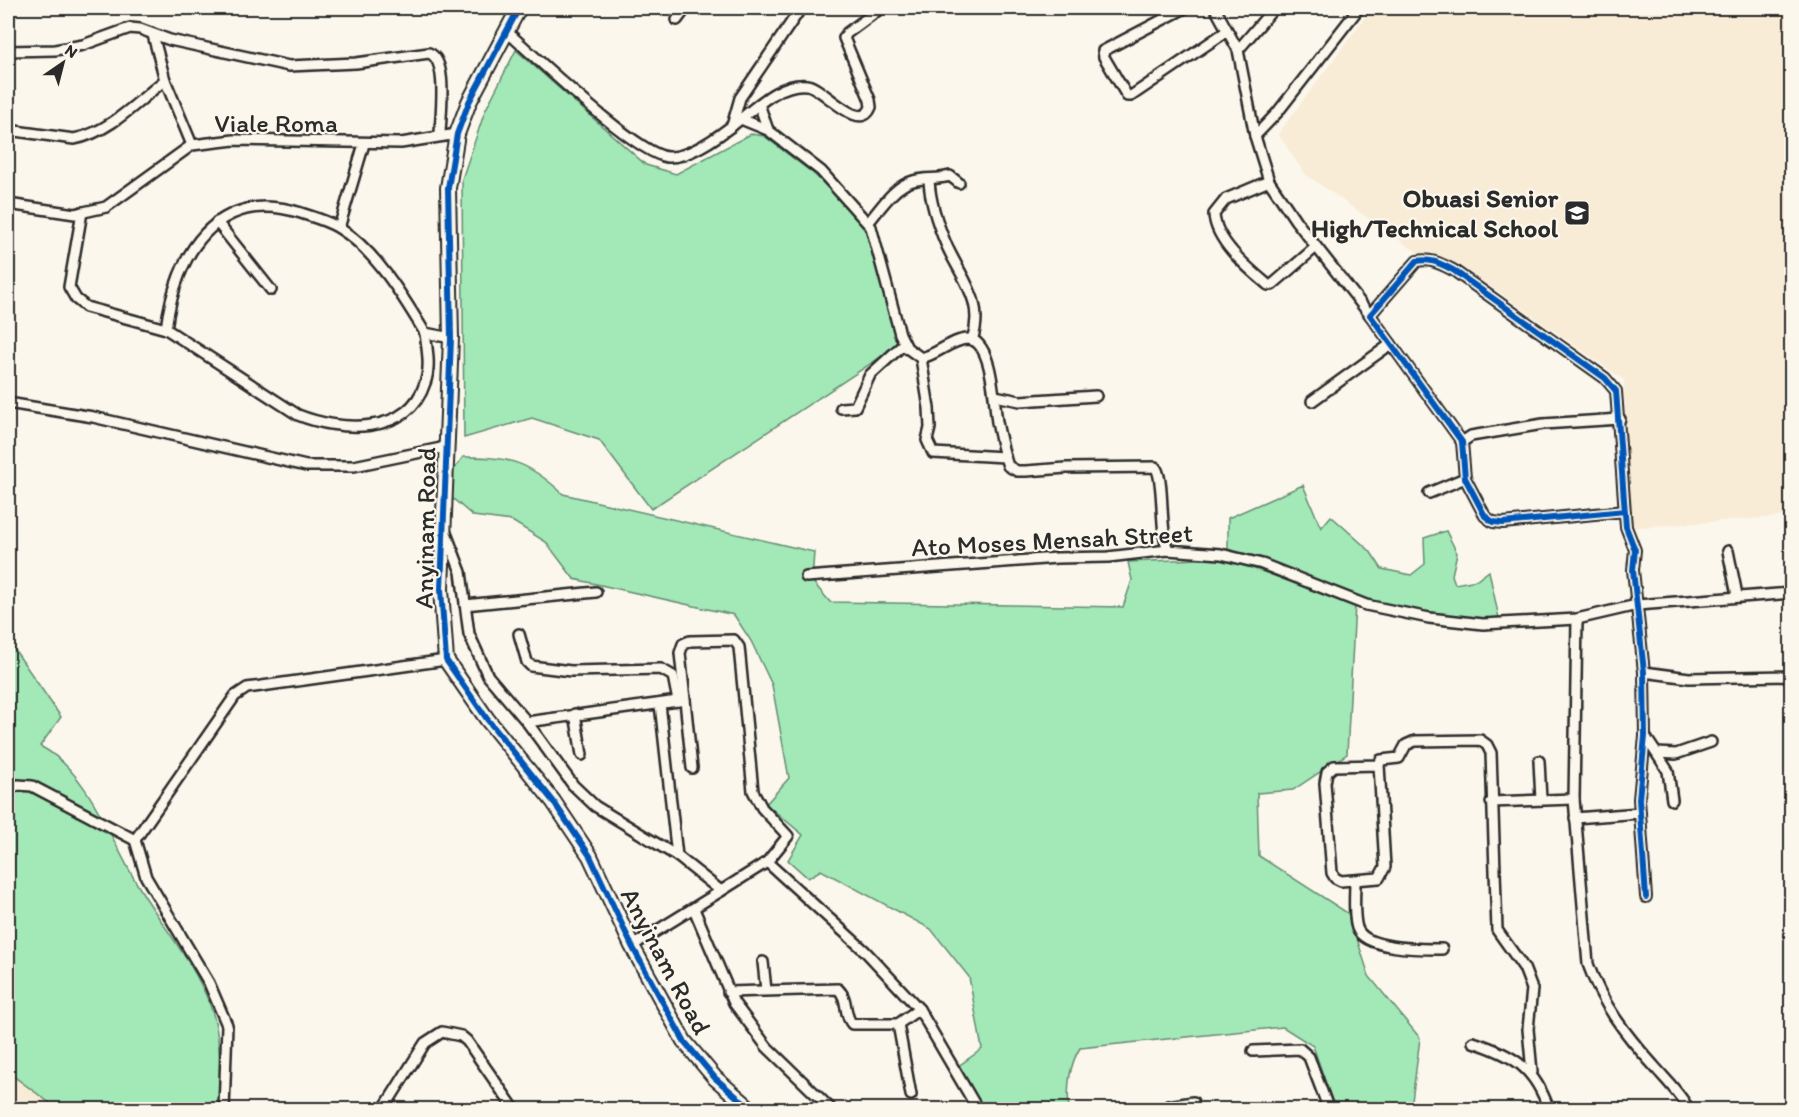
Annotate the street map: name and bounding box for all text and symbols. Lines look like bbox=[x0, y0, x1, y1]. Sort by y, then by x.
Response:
north arrow bbox=[33, 33, 93, 93]
text: N bbox=[61, 40, 81, 62]
street label: Viale Roma bbox=[214, 107, 338, 139]
place label: Obuasi Senior High/Technical School bbox=[1311, 182, 1559, 244]
school or university icon: Obuasi Senior High/Technical School bbox=[1562, 198, 1592, 228]
street label: Anyinam Road bbox=[408, 447, 442, 609]
street label: Ato Moses Mensah Street bbox=[910, 517, 1194, 563]
street label: Anyinam Road bbox=[614, 882, 718, 1040]

